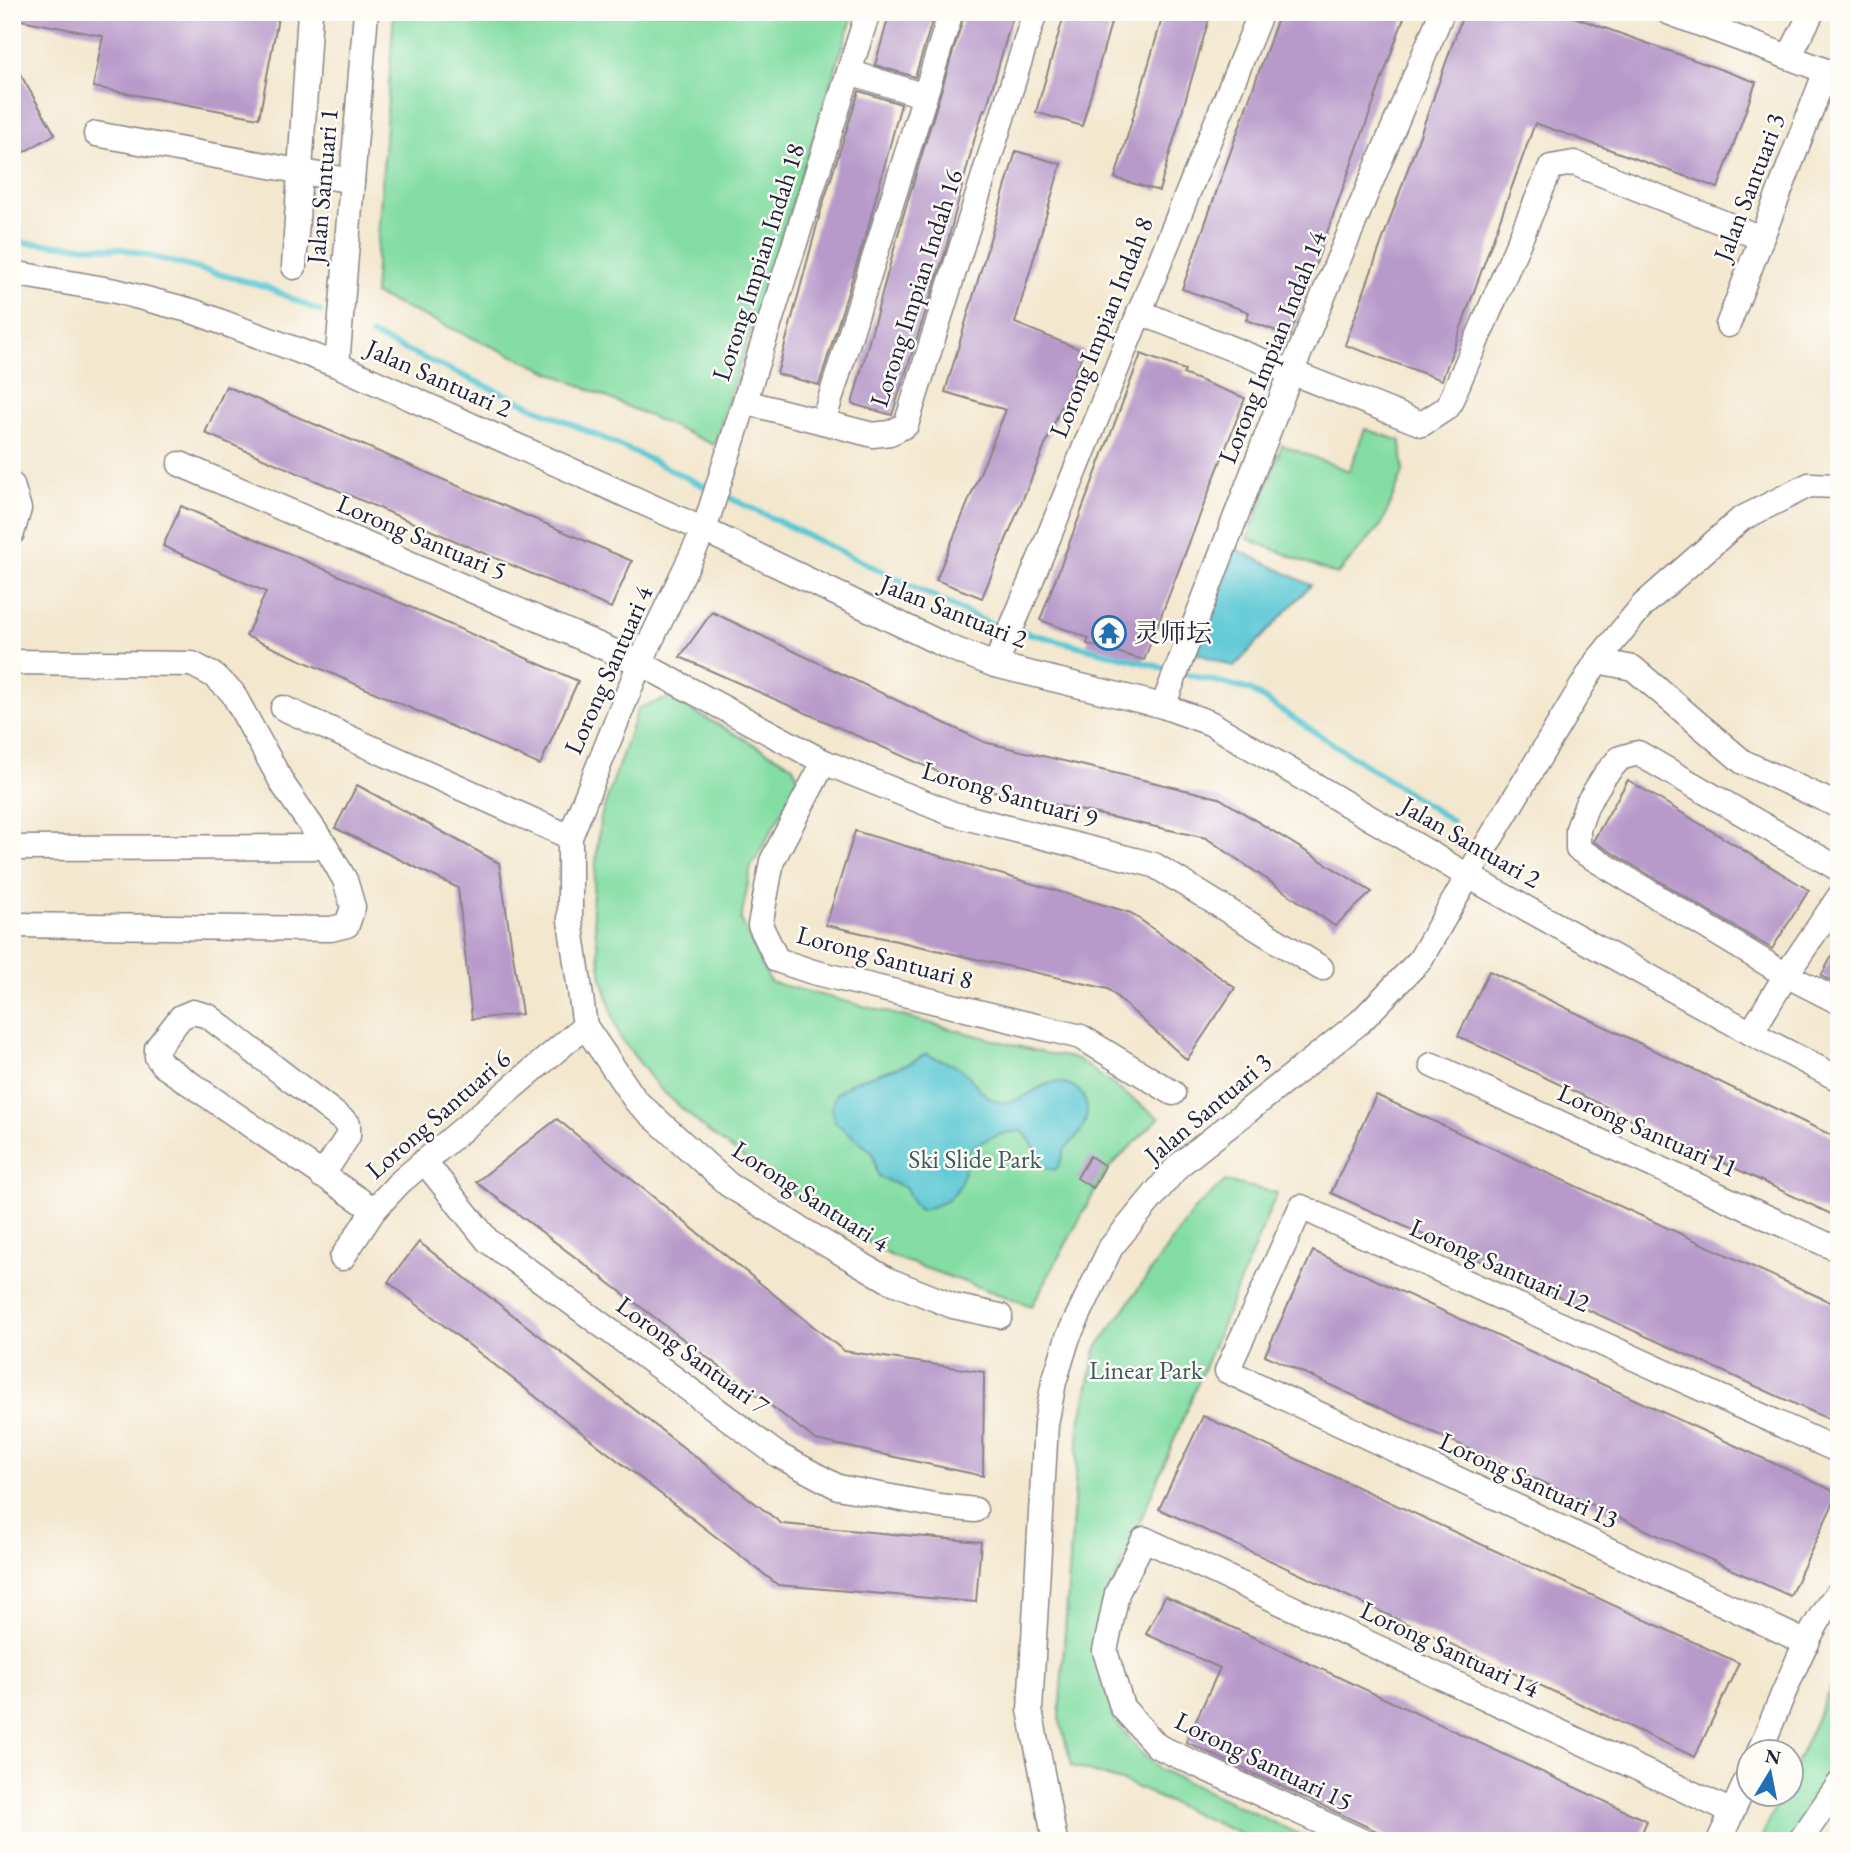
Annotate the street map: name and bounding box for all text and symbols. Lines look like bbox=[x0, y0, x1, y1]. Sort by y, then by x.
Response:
street label: Jalan Santuari 1 bbox=[298, 107, 346, 267]
street label: Jalan Santuari 3 bbox=[1704, 108, 1793, 268]
street label: Lorong Impian Indah 18 bbox=[704, 139, 812, 385]
street label: Lorong Impian Indah 16 bbox=[862, 165, 970, 411]
street label: Lorong Impian Indah 8 bbox=[1041, 212, 1161, 442]
street label: Lorong Impian Indah 14 bbox=[1210, 225, 1334, 468]
street label: Jalan Santuari 2 bbox=[359, 330, 518, 425]
street label: Lorong Santuari 5 bbox=[332, 486, 512, 588]
street label: Jalan Santuari 2 bbox=[873, 565, 1033, 656]
street label: Lorong Santuari 4 bbox=[556, 580, 661, 760]
temple icon: 灵师坛 bbox=[1090, 614, 1128, 652]
place label: 灵师坛 bbox=[1134, 616, 1212, 650]
street label: Lorong Santuari 9 bbox=[918, 753, 1102, 835]
street label: Jalan Santuari 2 bbox=[1393, 787, 1547, 896]
street label: Lorong Santuari 8 bbox=[793, 917, 977, 997]
street label: Lorong Santuari 6 bbox=[359, 1042, 517, 1186]
street label: Jalan Santuari 3 bbox=[1136, 1045, 1279, 1172]
street label: Lorong Santuari 11 bbox=[1553, 1075, 1743, 1185]
street label: Lorong Santuari 4 bbox=[726, 1132, 897, 1260]
park label: Ski Slide Park bbox=[908, 1142, 1042, 1176]
street label: Lorong Santuari 12 bbox=[1405, 1210, 1596, 1320]
street label: Lorong Santuari 7 bbox=[610, 1288, 777, 1422]
park label: Linear Park bbox=[1089, 1353, 1204, 1387]
street label: Lorong Santuari 13 bbox=[1434, 1424, 1624, 1536]
street label: Lorong Santuari 14 bbox=[1355, 1593, 1545, 1706]
street label: Lorong Santuari 15 bbox=[1170, 1703, 1358, 1819]
north arrow bbox=[1736, 1738, 1806, 1808]
text: N bbox=[1763, 1743, 1783, 1771]

